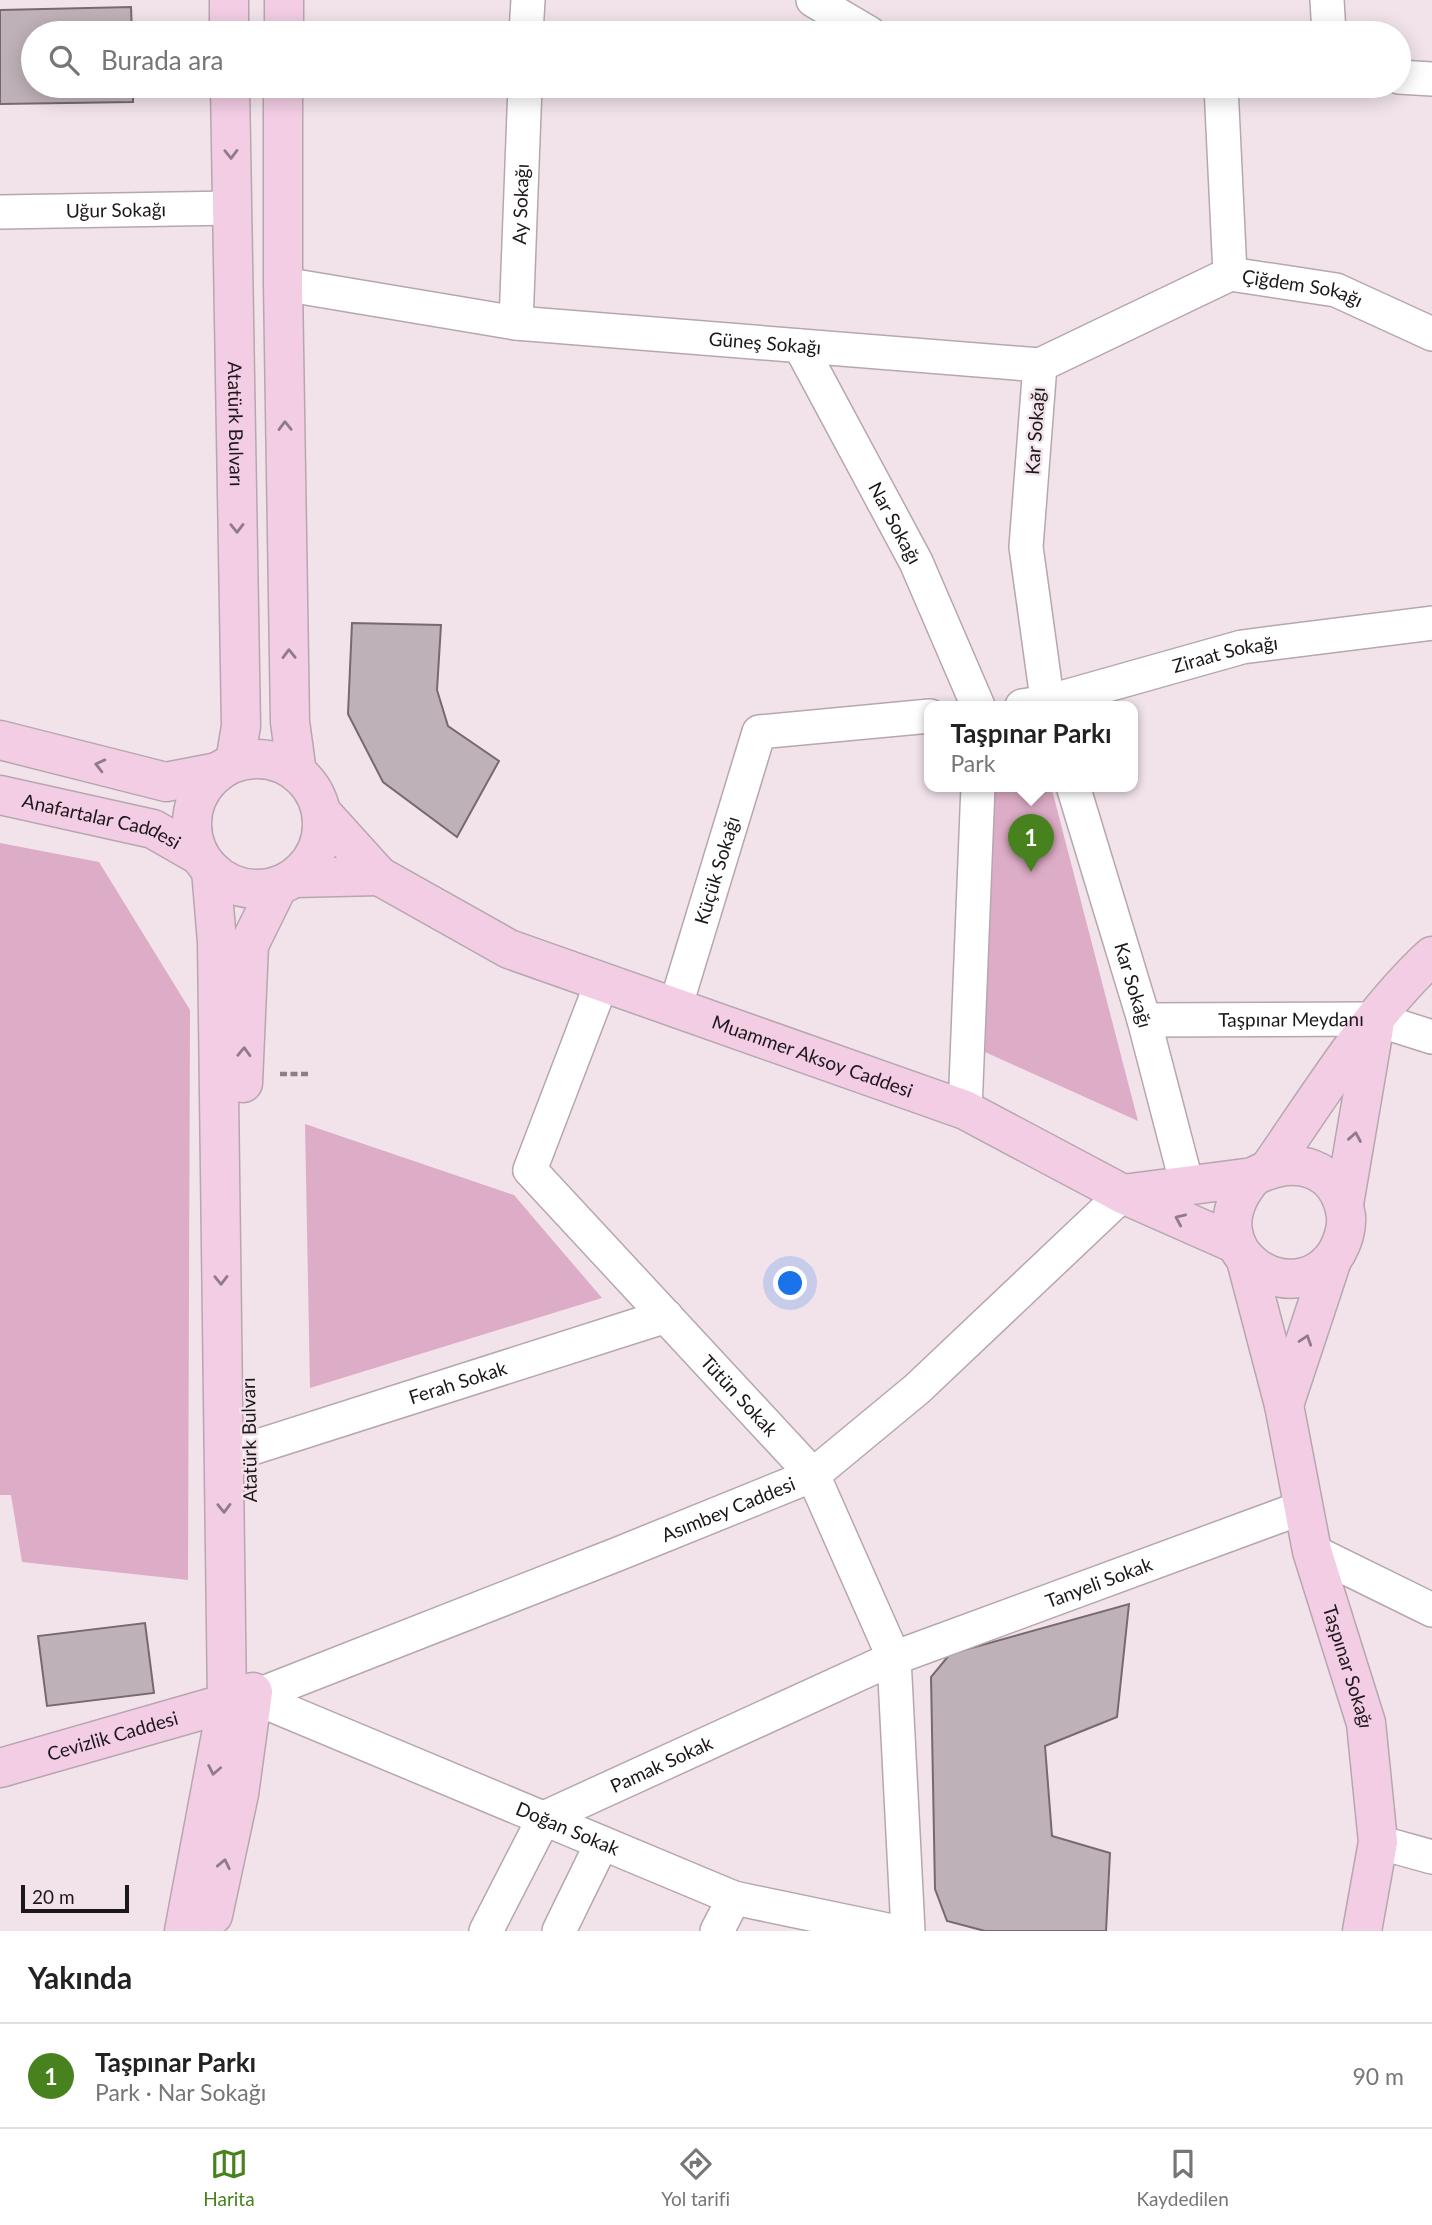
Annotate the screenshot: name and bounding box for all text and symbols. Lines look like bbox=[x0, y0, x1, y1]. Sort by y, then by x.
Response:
search box bbox=[21, 21, 1411, 98]
icon: search bbox=[45, 41, 83, 79]
text: Burada ara bbox=[101, 44, 223, 76]
one-way arrow bbox=[223, 149, 239, 160]
street label: Ay Sokağı bbox=[507, 163, 533, 245]
street label: Uğur Sokağı bbox=[66, 197, 166, 222]
street label: Çiğdem Sokağı bbox=[1241, 264, 1366, 312]
street label: Güneş Sokağı bbox=[708, 326, 822, 358]
street label: Atatürk Bulvarı bbox=[224, 361, 249, 487]
street label: Kar Sokağı bbox=[1020, 386, 1049, 476]
one-way arrow bbox=[277, 420, 293, 431]
street label: Nar Sokağı bbox=[864, 478, 927, 568]
one-way arrow bbox=[229, 524, 245, 534]
street label: Ziraat Sokağı bbox=[1170, 631, 1279, 677]
one-way arrow bbox=[281, 648, 296, 659]
popup bbox=[924, 701, 1138, 792]
text: Taşpınar Parkı bbox=[950, 717, 1112, 749]
text: Park bbox=[950, 749, 995, 777]
one-way arrow bbox=[94, 759, 106, 773]
street label: Anafartalar Caddesi bbox=[20, 788, 185, 854]
street label: Küçük Sokağı bbox=[689, 813, 744, 927]
pin: 1 bbox=[1008, 814, 1054, 872]
street label: Kar Sokağı bbox=[1110, 939, 1157, 1030]
street label: Taşpınar Meydanı bbox=[1218, 1007, 1364, 1031]
street label: Muammer Aksoy Caddesi bbox=[709, 1010, 916, 1102]
one-way arrow bbox=[236, 1046, 251, 1057]
one-way arrow bbox=[1347, 1131, 1362, 1143]
one-way arrow bbox=[1175, 1213, 1187, 1227]
your location bbox=[773, 1266, 807, 1300]
one-way arrow bbox=[213, 1275, 229, 1286]
one-way arrow bbox=[1298, 1334, 1312, 1346]
street label: Tütün Sokak bbox=[696, 1350, 783, 1441]
street label: Ferah Sokak bbox=[406, 1355, 510, 1408]
street label: Atatürk Bulvarı bbox=[236, 1377, 261, 1503]
street label: Asımbey Caddesi bbox=[658, 1471, 798, 1546]
one-way arrow bbox=[216, 1503, 232, 1513]
street label: Tanyeli Sokak bbox=[1042, 1552, 1155, 1612]
street label: Taşpınar Sokağı bbox=[1319, 1602, 1378, 1729]
street label: Cevizlik Caddesi bbox=[44, 1706, 180, 1765]
street label: Pamak Sokak bbox=[606, 1730, 716, 1797]
one-way arrow bbox=[207, 1764, 222, 1776]
street label: Doğan Sokak bbox=[513, 1796, 623, 1860]
one-way arrow bbox=[215, 1858, 230, 1870]
scale bar bbox=[21, 1882, 130, 1914]
text: 20 m bbox=[32, 1885, 75, 1908]
text: Yakında bbox=[28, 1959, 132, 1995]
text: Taşpınar Parkı bbox=[95, 2046, 256, 2078]
text: 1 bbox=[44, 2062, 58, 2090]
text: 90 m bbox=[1353, 2062, 1404, 2090]
text: Park · Nar Sokağı bbox=[95, 2078, 266, 2106]
tab: Harita bbox=[203, 2145, 255, 2210]
tab: Yol tarifi bbox=[661, 2145, 730, 2210]
tab: Kaydedilen bbox=[1136, 2145, 1229, 2210]

